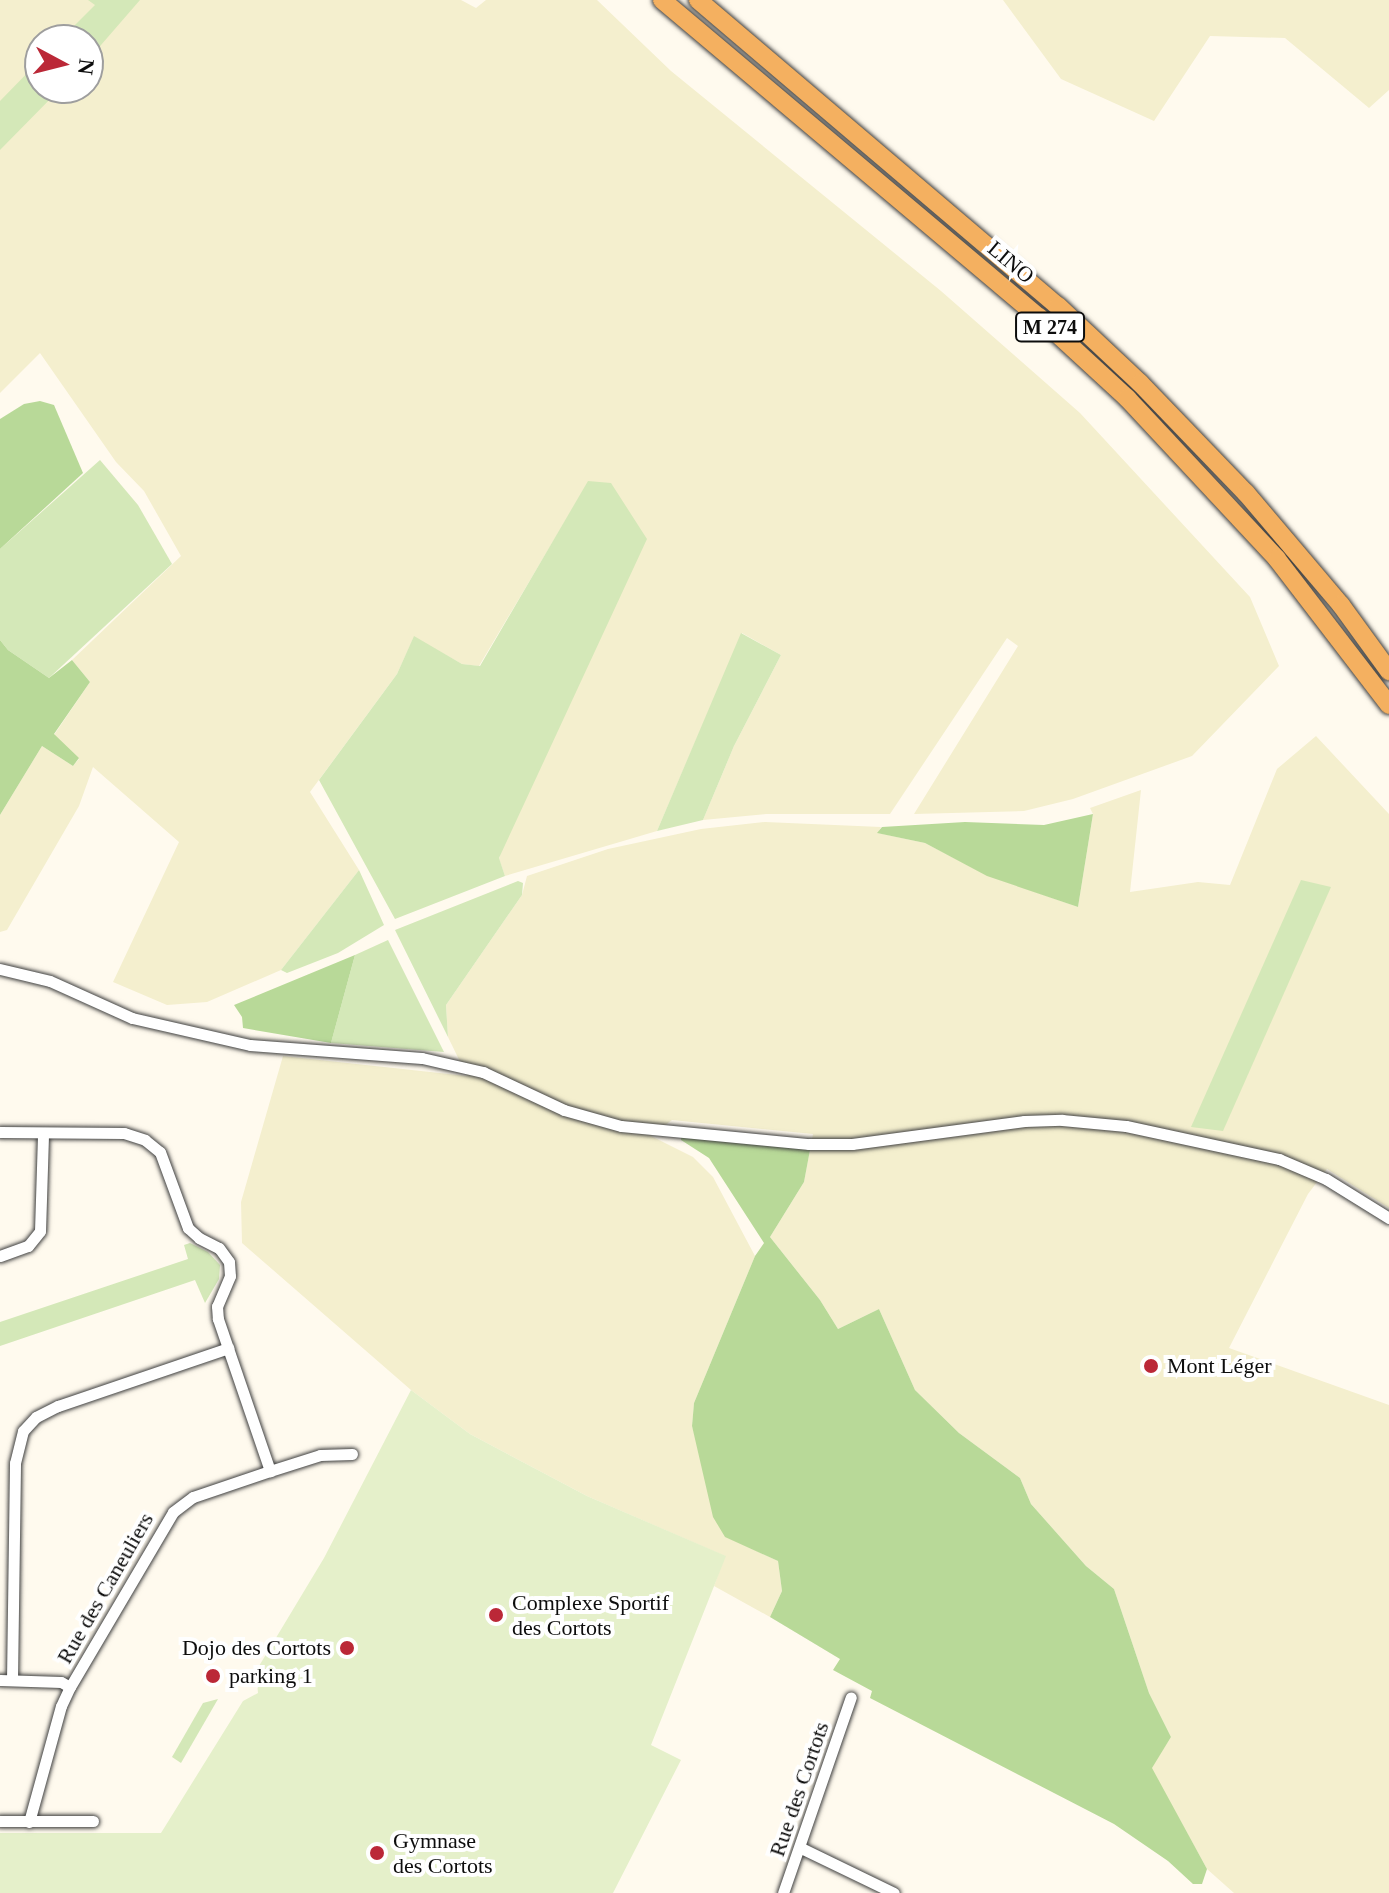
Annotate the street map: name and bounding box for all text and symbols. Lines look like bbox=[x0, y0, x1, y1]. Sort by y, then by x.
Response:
north arrow bbox=[24, 24, 104, 104]
text: N bbox=[73, 57, 100, 76]
street label: LINO bbox=[982, 235, 1040, 289]
road number: M 274 bbox=[1014, 311, 1086, 343]
place label: Mont Léger bbox=[1167, 1353, 1271, 1379]
marker: Mont Léger bbox=[1142, 1357, 1160, 1375]
street label: Rue des Caneuliers bbox=[51, 1508, 159, 1668]
place label: Complexe Sportif des Cortots bbox=[512, 1589, 669, 1640]
marker: Complexe Sportif des Cortots bbox=[487, 1606, 505, 1624]
place label: Dojo des Cortots bbox=[182, 1635, 331, 1661]
marker: Dojo des Cortots bbox=[338, 1639, 356, 1657]
place label: parking 1 bbox=[229, 1663, 313, 1689]
marker: parking 1 bbox=[204, 1667, 222, 1685]
street label: Rue des Cortots bbox=[764, 1718, 834, 1860]
place label: Gymnase des Cortots bbox=[393, 1827, 493, 1878]
marker: Gymnase des Cortots bbox=[368, 1844, 386, 1862]

